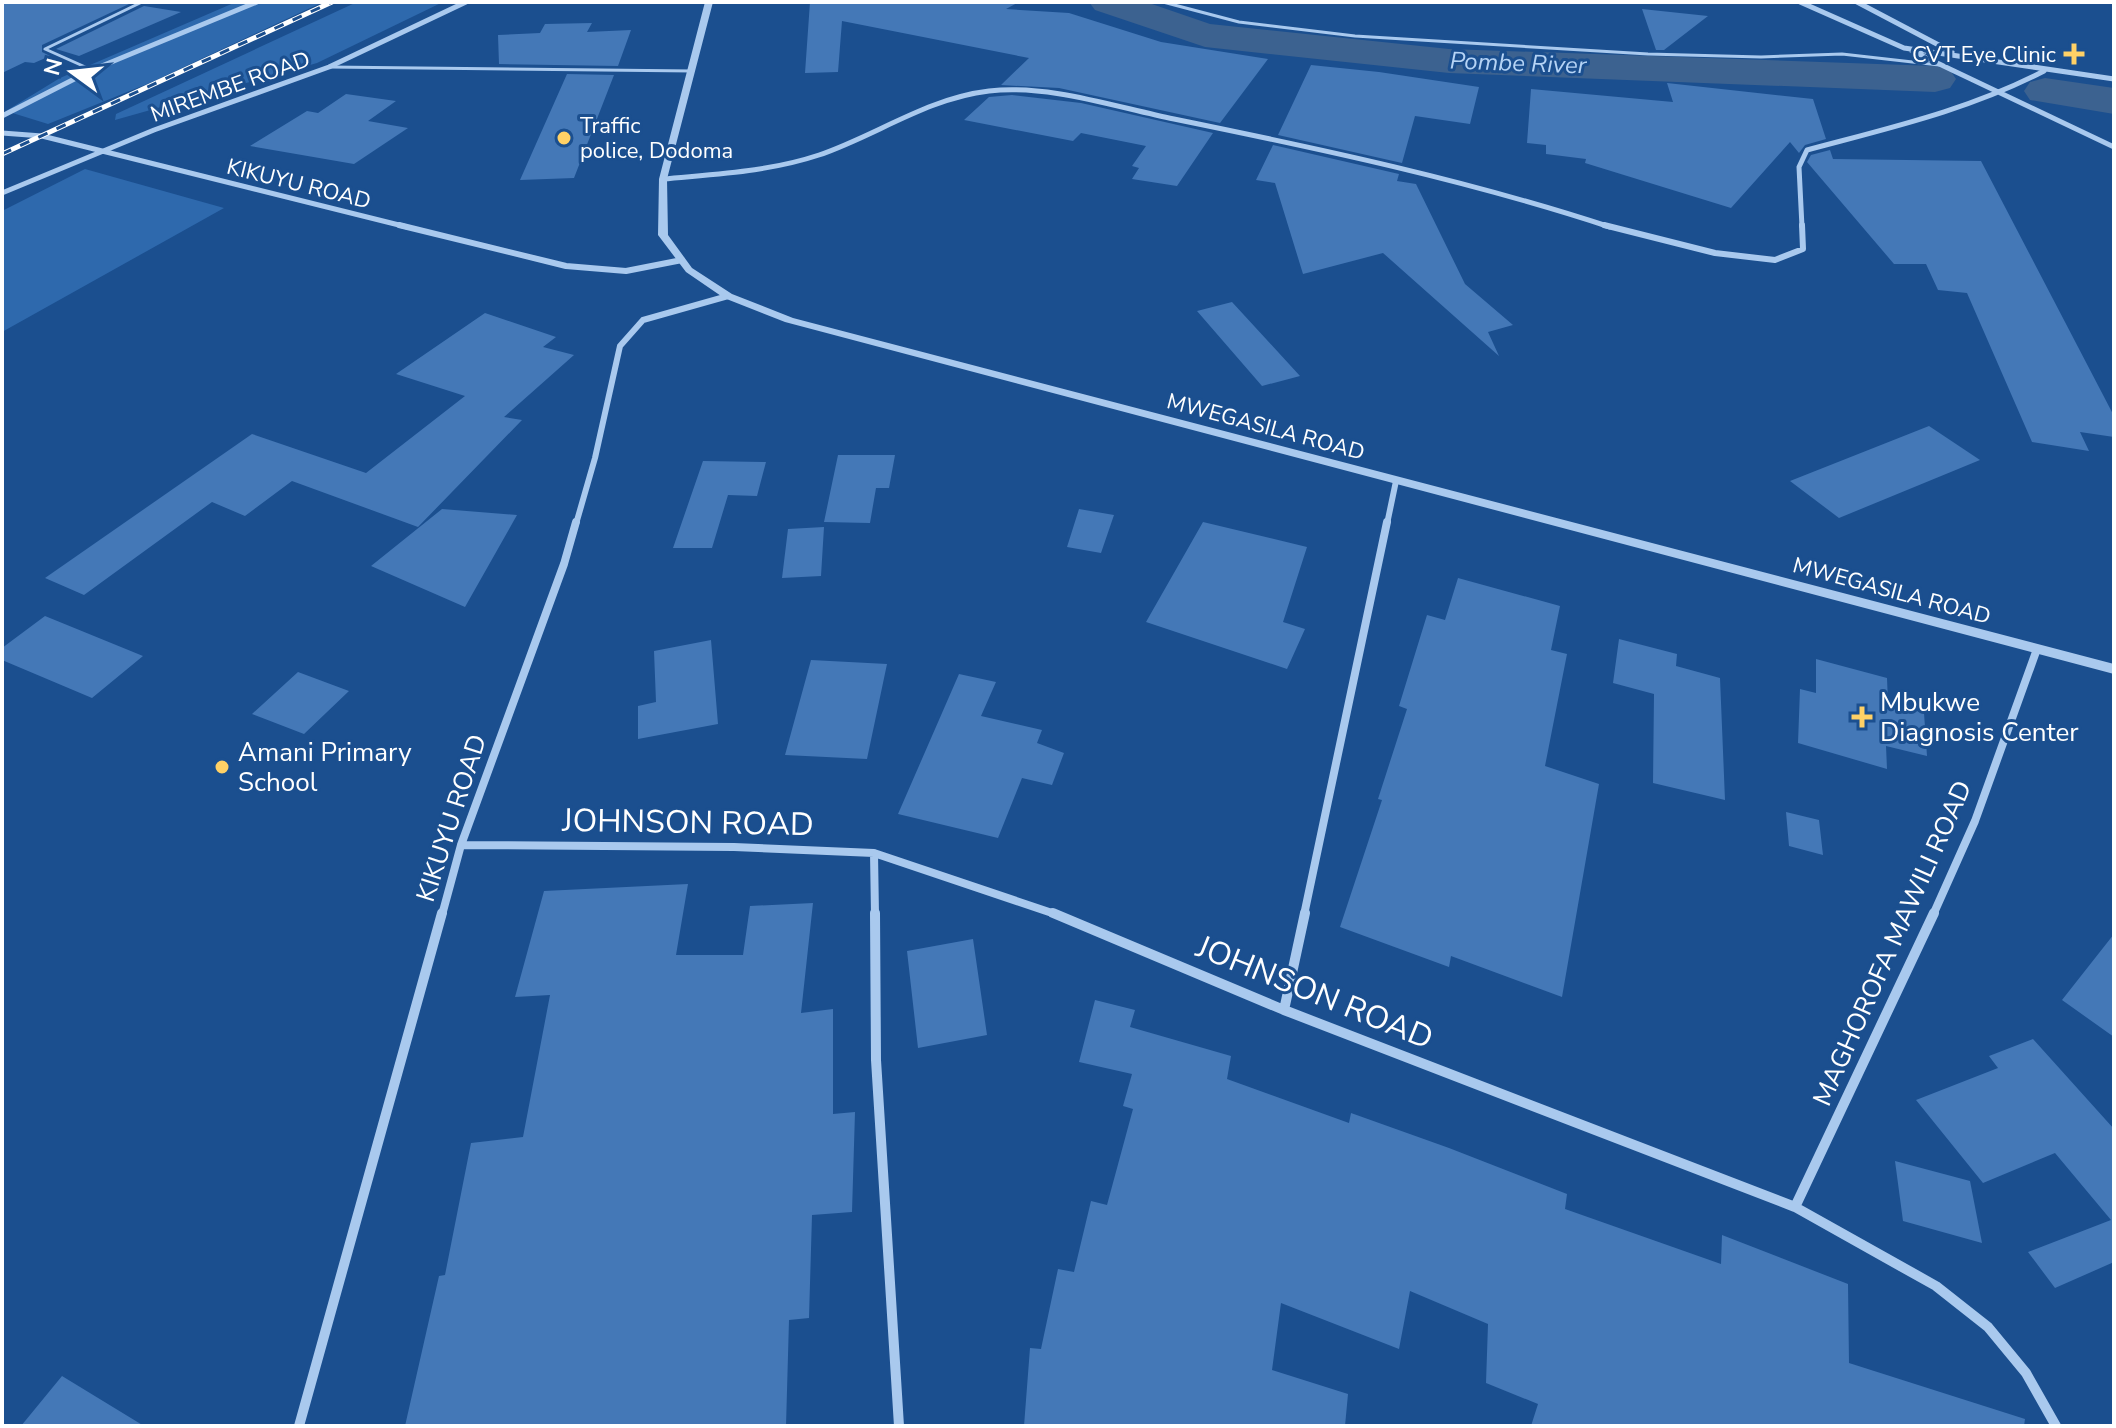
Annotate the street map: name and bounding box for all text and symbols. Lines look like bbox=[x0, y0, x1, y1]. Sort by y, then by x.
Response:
north arrow bbox=[32, 32, 112, 112]
place label: CVT Eye Clinic bbox=[1912, 40, 2056, 70]
marker: CVT Eye Clinic bbox=[2063, 43, 2085, 65]
street label: MIREMBE ROAD bbox=[146, 44, 314, 130]
water label: Pombe River bbox=[1449, 45, 1588, 81]
text: N bbox=[37, 55, 70, 79]
place label: Traffic police, Dodoma bbox=[580, 111, 733, 166]
marker: Traffic police, Dodoma bbox=[555, 129, 573, 147]
street label: KIKUYU ROAD bbox=[224, 152, 374, 216]
street label: MWEGASILA ROAD bbox=[1164, 386, 1368, 468]
street label: MWEGASILA ROAD bbox=[1790, 550, 1994, 632]
place label: Mbukwe Diagnosis Center bbox=[1880, 685, 2079, 750]
marker: Mbukwe Diagnosis Center bbox=[1851, 706, 1873, 728]
street label: KIKUYU ROAD bbox=[408, 730, 495, 906]
place label: Amani Primary School bbox=[238, 735, 412, 800]
marker: Amani Primary School bbox=[213, 758, 231, 776]
street label: MAGHOROFA MAWILI ROAD bbox=[1805, 775, 1980, 1111]
street label: JOHNSON ROAD bbox=[561, 799, 814, 846]
street label: JOHNSON ROAD bbox=[1189, 925, 1439, 1060]

